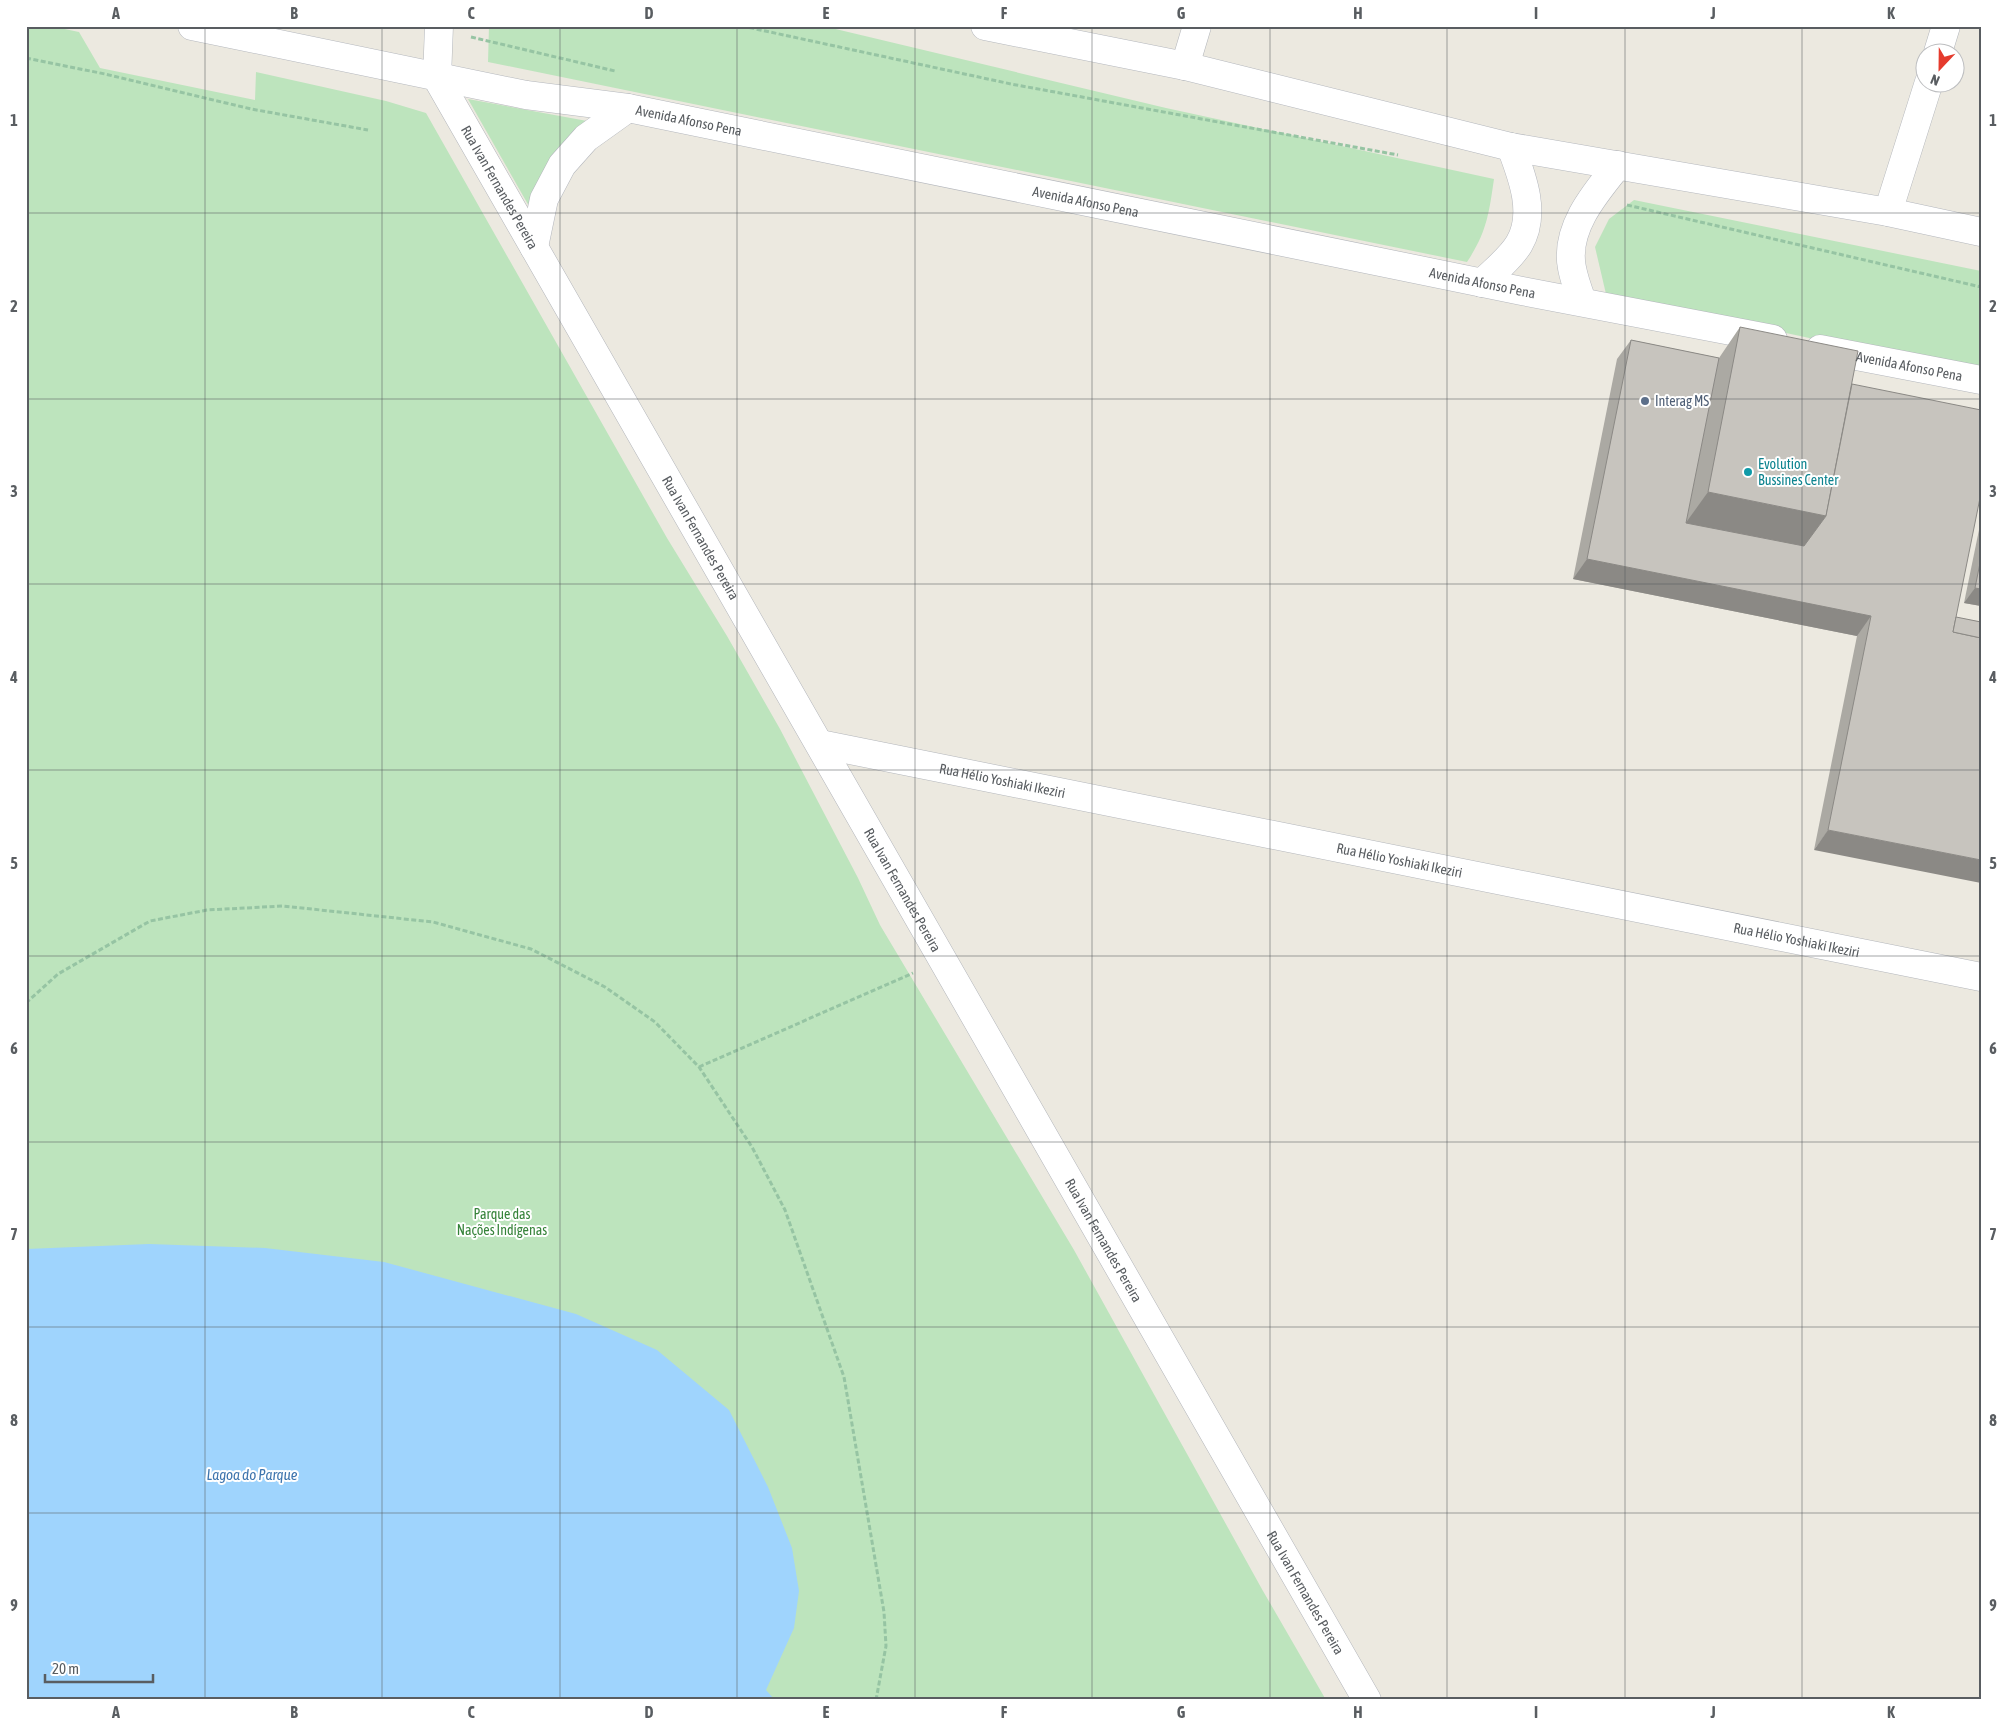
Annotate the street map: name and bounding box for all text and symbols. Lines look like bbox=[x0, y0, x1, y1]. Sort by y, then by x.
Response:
text: A bbox=[111, 4, 120, 22]
text: B bbox=[290, 4, 298, 22]
text: C bbox=[467, 4, 475, 22]
text: D bbox=[645, 4, 654, 22]
text: E bbox=[823, 4, 830, 22]
text: F bbox=[1001, 4, 1008, 22]
text: G bbox=[1177, 4, 1186, 22]
text: H bbox=[1353, 4, 1363, 22]
text: I bbox=[1534, 4, 1538, 22]
text: J bbox=[1709, 4, 1716, 22]
text: K bbox=[1887, 4, 1895, 22]
north arrow bbox=[1914, 42, 1964, 92]
text: N bbox=[1928, 71, 1942, 89]
street label: Avenida Afonso Pena bbox=[634, 102, 743, 139]
text: 1 bbox=[10, 111, 18, 129]
text: 1 bbox=[1989, 111, 1997, 129]
street label: Rua Ivan Fernandes Pereira bbox=[458, 123, 541, 252]
street label: Avenida Afonso Pena bbox=[1031, 183, 1140, 220]
street label: Avenida Afonso Pena bbox=[1428, 264, 1537, 301]
text: 2 bbox=[10, 297, 18, 315]
text: 2 bbox=[1989, 297, 1997, 315]
street label: Avenida Afonso Pena bbox=[1855, 348, 1964, 384]
place label: Interag MS bbox=[1655, 393, 1709, 409]
marker: Interag MS bbox=[1639, 395, 1651, 407]
place label: Evolution Bussines Center bbox=[1758, 456, 1839, 488]
marker: Evolution Bussines Center bbox=[1742, 466, 1754, 478]
street label: Rua Ivan Fernandes Pereira bbox=[659, 473, 742, 602]
text: 3 bbox=[10, 482, 18, 500]
text: 3 bbox=[1989, 482, 1997, 500]
text: 4 bbox=[9, 668, 18, 686]
text: 4 bbox=[1988, 668, 1997, 686]
street label: Rua Hélio Yoshiaki Ikeziri bbox=[938, 760, 1067, 801]
street label: Rua Ivan Fernandes Pereira bbox=[861, 825, 944, 955]
street label: Rua Hélio Yoshiaki Ikeziri bbox=[1335, 840, 1464, 881]
text: 5 bbox=[10, 854, 18, 872]
text: 5 bbox=[1989, 854, 1997, 872]
street label: Rua Hélio Yoshiaki Ikeziri bbox=[1732, 920, 1861, 960]
text: 6 bbox=[10, 1039, 18, 1057]
text: 6 bbox=[1989, 1039, 1997, 1057]
street label: Rua Ivan Fernandes Pereira bbox=[1062, 1176, 1145, 1305]
park label: Parque das Nações Indígenas bbox=[457, 1206, 547, 1238]
text: 7 bbox=[10, 1225, 18, 1243]
text: 7 bbox=[1989, 1225, 1997, 1243]
text: 8 bbox=[10, 1411, 18, 1429]
text: 8 bbox=[1989, 1411, 1997, 1429]
water label: Lagoa do Parque bbox=[206, 1466, 298, 1483]
street label: Rua Ivan Fernandes Pereira bbox=[1264, 1528, 1347, 1657]
text: 9 bbox=[10, 1596, 18, 1614]
text: 9 bbox=[1989, 1596, 1997, 1614]
scale bar bbox=[45, 1651, 152, 1683]
text: 20 m bbox=[52, 1660, 79, 1677]
text: A bbox=[111, 1703, 120, 1721]
text: B bbox=[290, 1703, 298, 1721]
text: C bbox=[467, 1703, 475, 1721]
text: D bbox=[645, 1703, 654, 1721]
text: E bbox=[823, 1703, 830, 1721]
text: F bbox=[1001, 1703, 1008, 1721]
text: G bbox=[1177, 1703, 1186, 1721]
text: H bbox=[1353, 1703, 1363, 1721]
text: I bbox=[1534, 1703, 1538, 1721]
text: J bbox=[1709, 1703, 1716, 1721]
text: K bbox=[1887, 1703, 1895, 1721]

